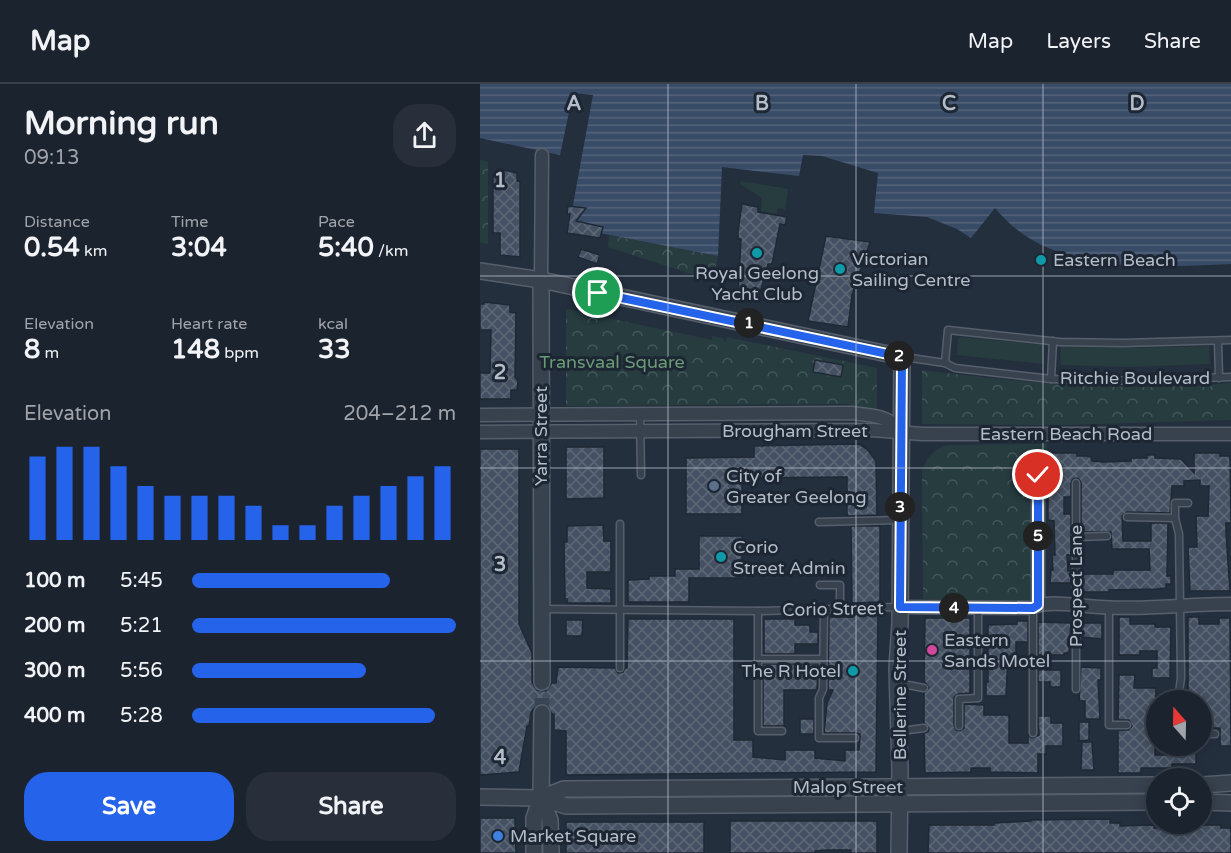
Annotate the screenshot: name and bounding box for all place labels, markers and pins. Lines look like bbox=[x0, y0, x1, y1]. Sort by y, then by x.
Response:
marker: Royal Geelong Yacht Club bbox=[750, 246, 764, 260]
place label: Victorian Sailing Centre bbox=[852, 248, 971, 291]
place label: Eastern Beach bbox=[1053, 249, 1176, 271]
marker: Eastern Beach bbox=[1034, 253, 1048, 267]
place label: Royal Geelong Yacht Club bbox=[695, 262, 819, 305]
marker: Victorian Sailing Centre bbox=[833, 262, 847, 276]
pin bbox=[572, 267, 623, 318]
pin: 1 bbox=[734, 308, 764, 338]
pin: 2 bbox=[884, 341, 914, 371]
pin bbox=[1012, 449, 1063, 500]
place label: City of Greater Geelong bbox=[726, 465, 867, 508]
marker: City of Greater Geelong bbox=[707, 479, 721, 493]
pin: 3 bbox=[885, 492, 915, 522]
pin: 5 bbox=[1023, 521, 1053, 551]
place label: Corio Street Admin bbox=[733, 536, 846, 579]
marker: Corio Street Admin bbox=[714, 550, 728, 564]
pin: 4 bbox=[939, 593, 969, 623]
place label: Eastern Sands Motel bbox=[944, 629, 1050, 672]
marker: Eastern Sands Motel bbox=[925, 643, 939, 657]
place label: The R Hotel bbox=[741, 660, 841, 682]
marker: The R Hotel bbox=[846, 664, 860, 678]
place label: Market Square bbox=[510, 825, 636, 847]
marker: Market Square bbox=[491, 829, 505, 843]

